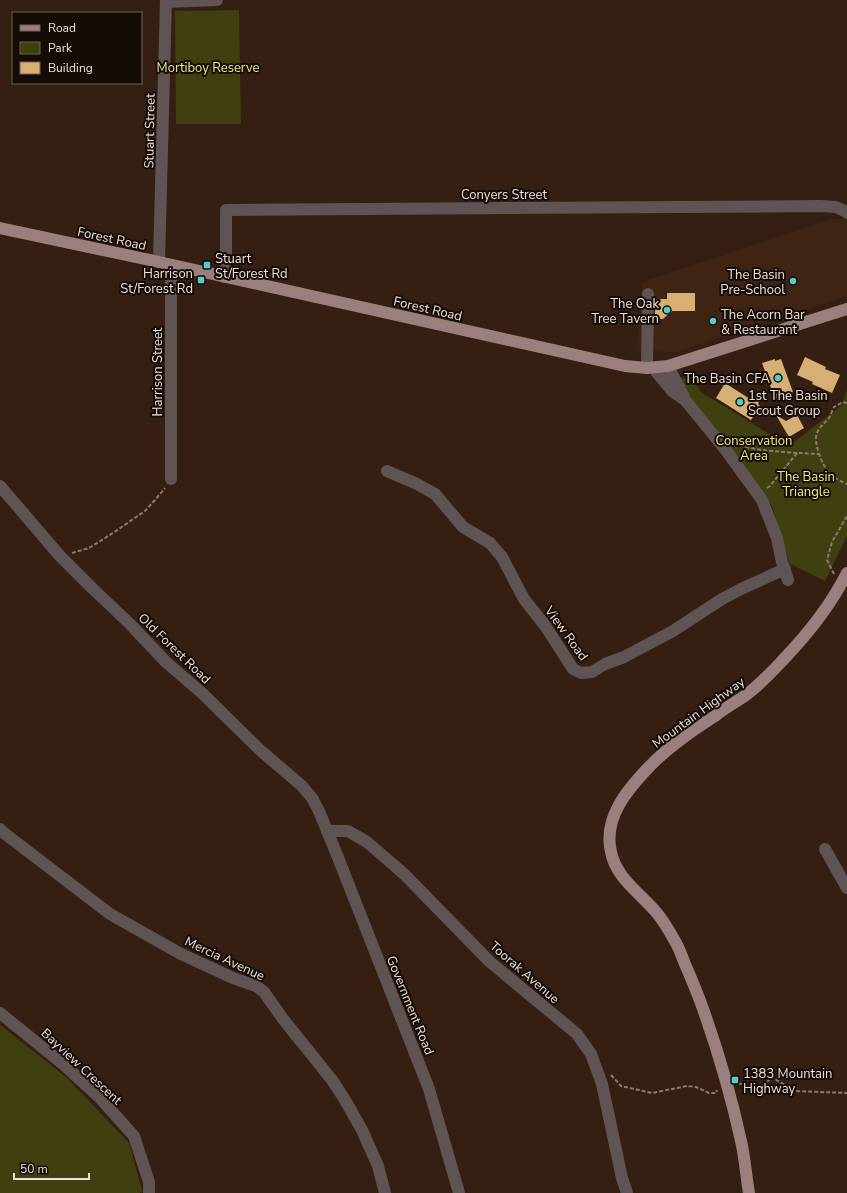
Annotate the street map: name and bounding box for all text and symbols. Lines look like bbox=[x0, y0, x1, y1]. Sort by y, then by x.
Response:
legend bbox=[12, 12, 142, 84]
text: Road bbox=[48, 20, 76, 36]
text: Park bbox=[48, 40, 73, 56]
park label: Mortiboy Reserve bbox=[157, 59, 259, 77]
text: Building bbox=[48, 60, 93, 76]
street label: Stuart Street bbox=[140, 93, 160, 169]
street label: Conyers Street bbox=[461, 186, 547, 204]
street label: Forest Road bbox=[76, 223, 148, 255]
place label: Stuart St/Forest Rd bbox=[215, 250, 288, 283]
marker: Stuart St/Forest Rd bbox=[202, 260, 212, 270]
place label: Harrison St/Forest Rd bbox=[120, 265, 193, 298]
place label: The Basin Pre-School bbox=[720, 266, 785, 299]
marker: Harrison St/Forest Rd bbox=[196, 275, 206, 285]
marker: The Basin Pre-School bbox=[788, 276, 798, 286]
street label: Forest Road bbox=[392, 292, 464, 326]
place label: The Oak Tree Tavern bbox=[591, 295, 659, 328]
marker: The Oak Tree Tavern bbox=[662, 305, 672, 315]
place label: The Acorn Bar & Restaurant bbox=[721, 306, 805, 339]
marker: The Acorn Bar & Restaurant bbox=[708, 316, 718, 326]
street label: Harrison Street bbox=[149, 327, 167, 416]
place label: The Basin CFA bbox=[684, 370, 771, 388]
marker: The Basin CFA bbox=[773, 373, 783, 383]
place label: 1st The Basin Scout Group bbox=[748, 387, 828, 420]
marker: 1st The Basin Scout Group bbox=[735, 397, 745, 407]
park label: Conservation Area bbox=[716, 432, 792, 465]
park label: The Basin Triangle bbox=[777, 468, 835, 501]
street label: View Road bbox=[540, 602, 592, 664]
street label: Old Forest Road bbox=[134, 609, 215, 688]
street label: Mountain Highway bbox=[649, 673, 749, 753]
street label: Mercia Avenue bbox=[182, 933, 267, 985]
street label: Toorak Avenue bbox=[486, 937, 563, 1008]
street label: Government Road bbox=[382, 953, 438, 1058]
street label: Bayview Crescent bbox=[37, 1024, 126, 1109]
place label: 1383 Mountain Highway bbox=[743, 1065, 832, 1098]
marker: 1383 Mountain Highway bbox=[730, 1075, 740, 1085]
scale bar bbox=[14, 1155, 89, 1181]
text: 50 m bbox=[20, 1161, 48, 1177]

